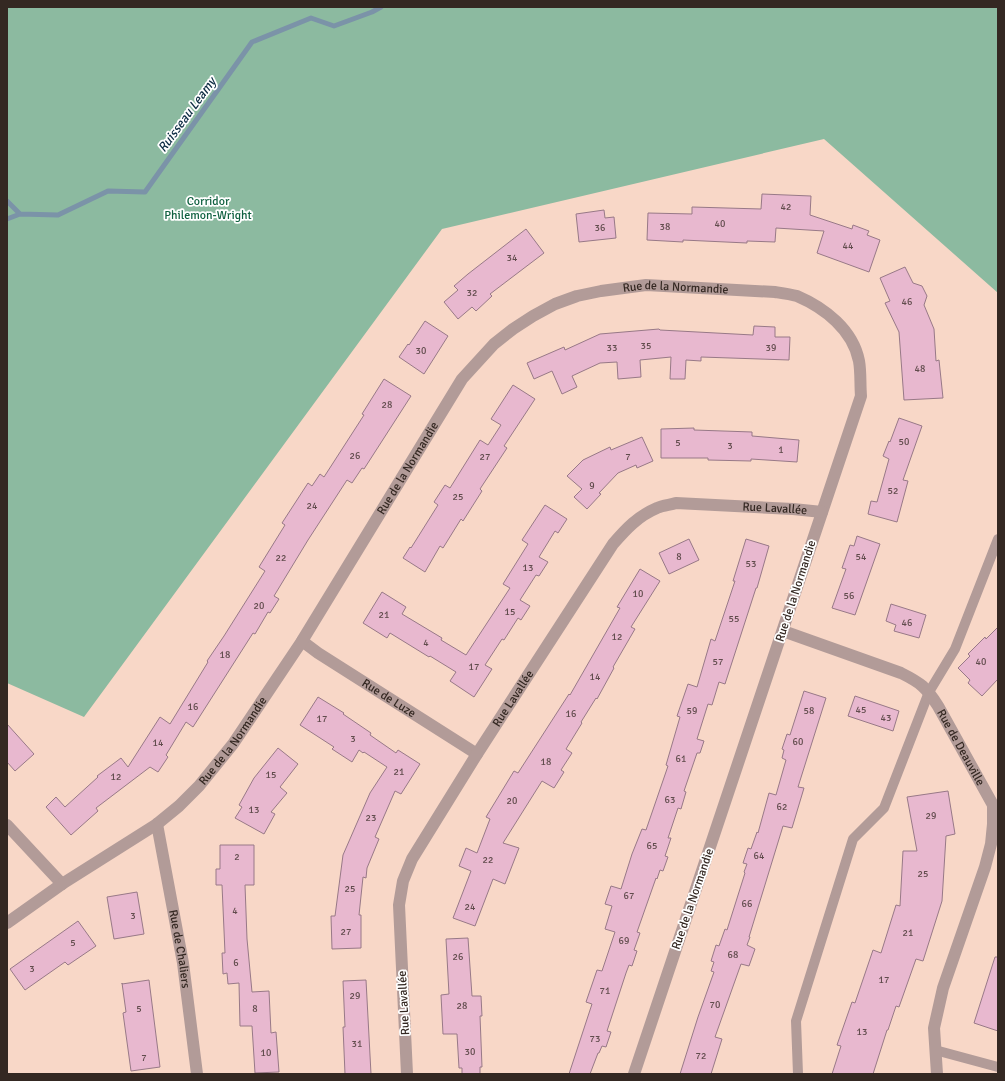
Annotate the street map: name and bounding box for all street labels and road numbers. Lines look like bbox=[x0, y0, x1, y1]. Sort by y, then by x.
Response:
street label: Rue de la Normandie bbox=[622, 277, 729, 297]
street label: Rue de la Normandie bbox=[373, 419, 442, 517]
street label: Rue Lavallée bbox=[742, 499, 808, 518]
street label: Rue de la Normandie bbox=[772, 538, 820, 644]
street label: Rue Lavallée bbox=[489, 667, 537, 730]
street label: Rue de Luze bbox=[359, 675, 419, 721]
street label: Rue de la Normandie bbox=[195, 694, 270, 788]
street label: Rue de Deauville bbox=[934, 706, 988, 788]
street label: Rue de la Normandie bbox=[669, 846, 717, 952]
street label: Rue de Chaliers bbox=[166, 908, 194, 989]
street label: Rue Lavallée bbox=[395, 970, 413, 1036]

